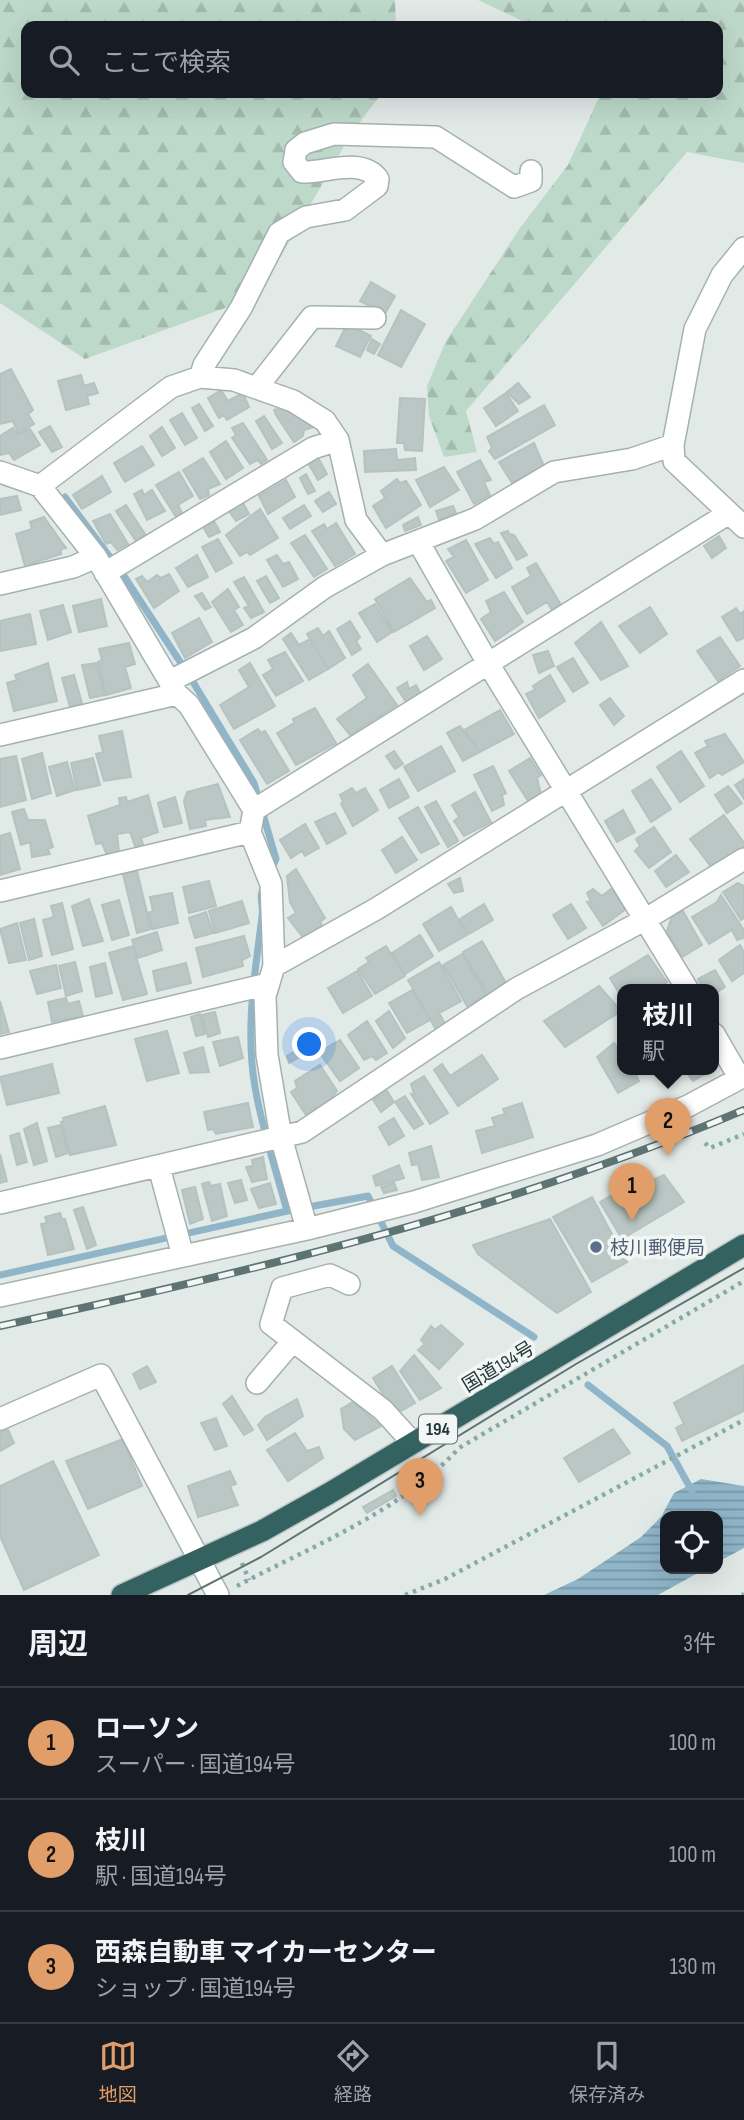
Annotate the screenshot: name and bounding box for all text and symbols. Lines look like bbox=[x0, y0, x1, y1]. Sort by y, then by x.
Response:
search box bbox=[21, 21, 723, 98]
icon: search bbox=[45, 41, 83, 79]
text: ここで検索 bbox=[101, 48, 231, 79]
popup bbox=[617, 984, 719, 1075]
text: 枝川 bbox=[642, 1001, 694, 1032]
your location bbox=[292, 1027, 326, 1061]
text: 駅 bbox=[642, 1038, 665, 1066]
pin: 2 bbox=[645, 1098, 691, 1156]
pin: 1 bbox=[609, 1163, 655, 1221]
place label: 枝川郵便局 bbox=[610, 1237, 705, 1260]
marker: 枝川郵便局 bbox=[588, 1239, 604, 1255]
street label: 国道194号 bbox=[459, 1337, 539, 1398]
road number: 194 bbox=[419, 1414, 457, 1444]
pin: 3 bbox=[397, 1458, 443, 1516]
map controls bbox=[660, 1511, 723, 1574]
button: locate bbox=[660, 1511, 723, 1574]
text: 周辺 bbox=[28, 1627, 88, 1663]
text: 3件 bbox=[683, 1630, 716, 1658]
text: ローソン bbox=[95, 1714, 199, 1745]
text: 1 bbox=[46, 1729, 56, 1757]
text: 100 m bbox=[669, 1729, 716, 1757]
text: スーパー · 国道194号 bbox=[95, 1751, 296, 1779]
text: 枝川 bbox=[95, 1826, 147, 1857]
text: 2 bbox=[46, 1841, 56, 1869]
text: 100 m bbox=[669, 1841, 716, 1869]
text: 駅 · 国道194号 bbox=[95, 1863, 227, 1891]
text: 西森自動車 マイカーセンター bbox=[95, 1938, 437, 1969]
text: 3 bbox=[46, 1953, 56, 1981]
text: 130 m bbox=[670, 1953, 716, 1981]
text: ショップ · 国道194号 bbox=[95, 1975, 296, 2003]
tab: 地図 bbox=[99, 2037, 137, 2107]
tab: 経路 bbox=[334, 2037, 372, 2107]
tab: 保存済み bbox=[569, 2037, 645, 2107]

